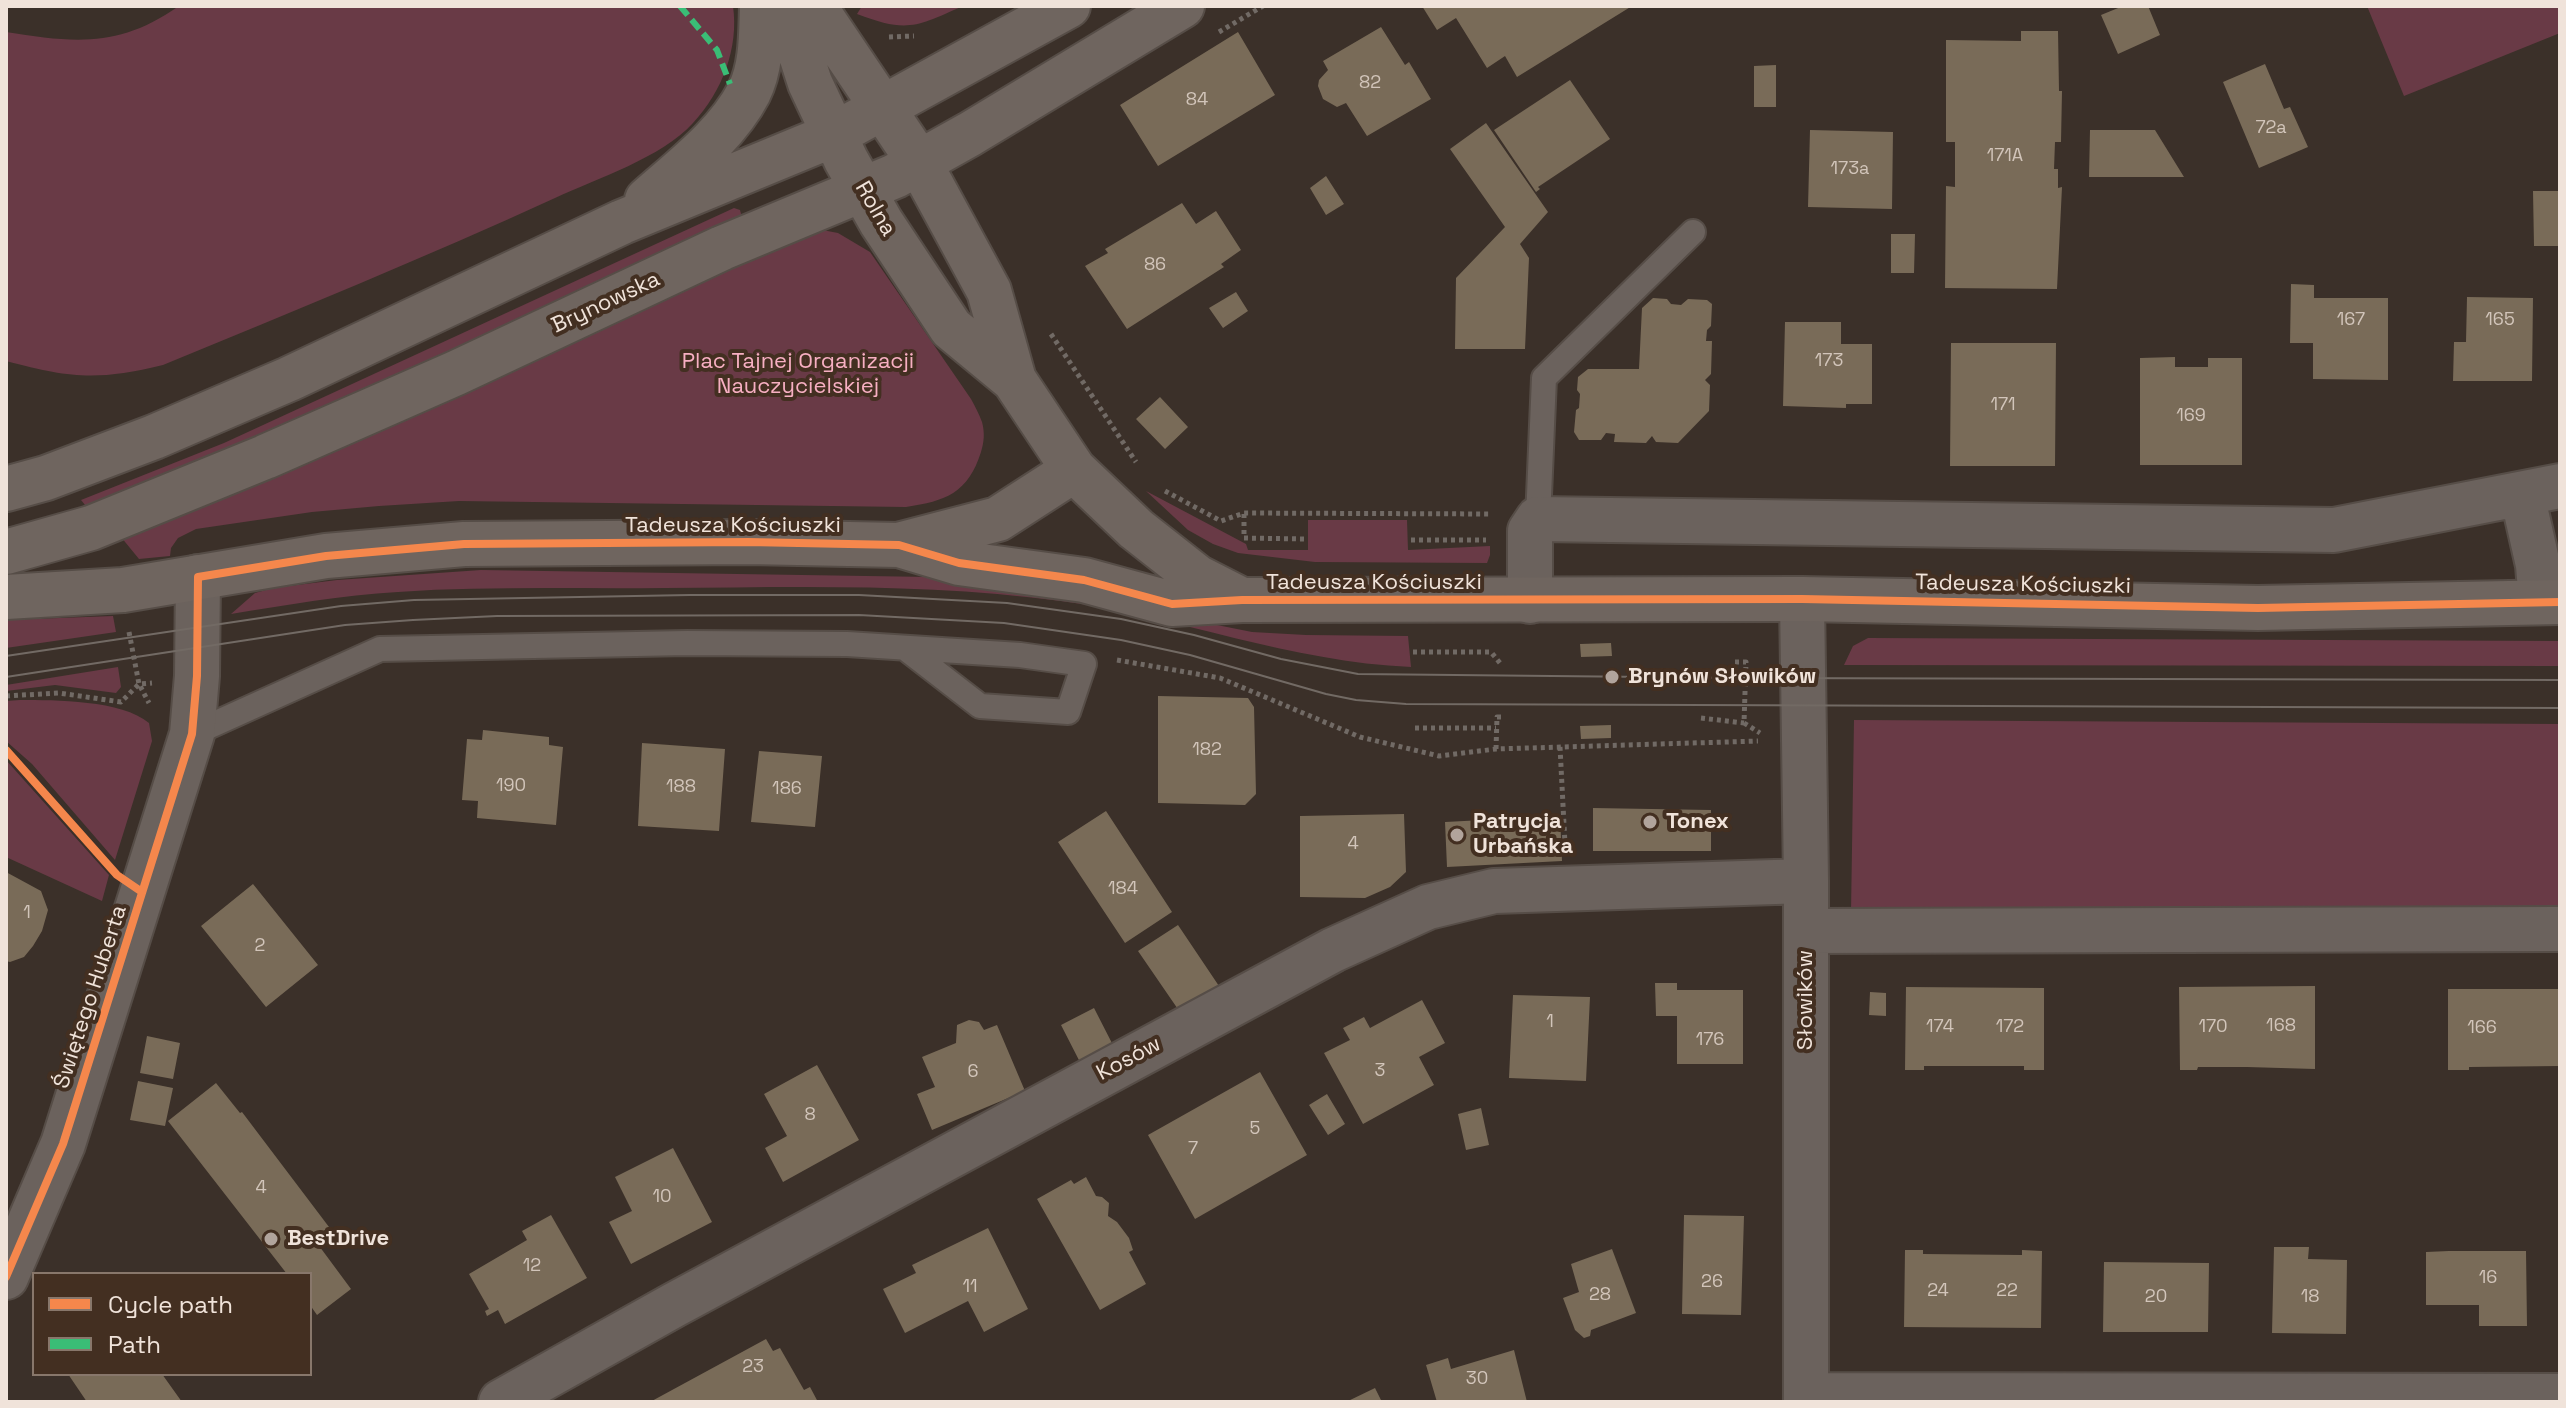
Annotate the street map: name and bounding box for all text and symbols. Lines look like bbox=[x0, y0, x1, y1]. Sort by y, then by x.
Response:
house number: 82 bbox=[1359, 72, 1381, 94]
house number: 84 bbox=[1186, 89, 1208, 111]
house number: 72a bbox=[2255, 117, 2287, 139]
house number: 171A bbox=[1987, 145, 2023, 167]
house number: 173a bbox=[1831, 158, 1869, 180]
street label: Rolna bbox=[849, 177, 901, 241]
house number: 86 bbox=[1144, 254, 1166, 276]
street label: Brynowska bbox=[548, 266, 664, 340]
house number: 167 bbox=[2337, 309, 2365, 331]
house number: 165 bbox=[2485, 309, 2515, 331]
park label: Plac Tajnej Organizacji Nauczycielskiej bbox=[682, 349, 914, 400]
house number: 173 bbox=[1815, 350, 1843, 372]
house number: 171 bbox=[1990, 394, 2016, 416]
house number: 169 bbox=[2176, 405, 2206, 427]
street label: Tadeusza Kościuszki bbox=[625, 513, 841, 539]
street label: Tadeusza Kościuszki bbox=[1266, 570, 1482, 596]
street label: Tadeusza Kościuszki bbox=[1915, 570, 2131, 600]
place label: Brynów Słowików bbox=[1628, 664, 1816, 690]
marker: Brynów Słowików bbox=[1603, 668, 1621, 686]
house number: 182 bbox=[1192, 739, 1222, 761]
house number: 190 bbox=[496, 775, 526, 797]
house number: 188 bbox=[666, 776, 696, 798]
house number: 186 bbox=[772, 778, 802, 800]
place label: Patrycja Urbańska bbox=[1473, 809, 1573, 860]
place label: Tonex bbox=[1666, 809, 1729, 835]
marker: Tonex bbox=[1641, 813, 1659, 831]
marker: Patrycja Urbańska bbox=[1448, 826, 1466, 844]
house number: 4 bbox=[1347, 833, 1359, 855]
house number: 184 bbox=[1108, 878, 1138, 900]
house number: 1 bbox=[23, 902, 31, 924]
street label: Świętego Huberta bbox=[49, 902, 133, 1092]
house number: 2 bbox=[255, 935, 265, 957]
street label: Słowików bbox=[1793, 950, 1819, 1050]
house number: 1 bbox=[1546, 1011, 1554, 1033]
house number: 168 bbox=[2266, 1015, 2296, 1037]
house number: 174 bbox=[1926, 1016, 1954, 1038]
house number: 172 bbox=[1996, 1016, 2024, 1038]
house number: 170 bbox=[2198, 1016, 2228, 1038]
house number: 166 bbox=[2467, 1017, 2497, 1039]
house number: 176 bbox=[1696, 1029, 1724, 1051]
street label: Kosów bbox=[1092, 1031, 1166, 1087]
house number: 3 bbox=[1375, 1060, 1385, 1082]
house number: 6 bbox=[967, 1061, 979, 1083]
house number: 8 bbox=[804, 1104, 816, 1126]
house number: 5 bbox=[1250, 1118, 1260, 1140]
house number: 7 bbox=[1188, 1138, 1198, 1160]
house number: 4 bbox=[255, 1177, 267, 1199]
house number: 10 bbox=[652, 1186, 672, 1208]
place label: BestDrive bbox=[287, 1226, 389, 1252]
marker: BestDrive bbox=[262, 1230, 280, 1248]
house number: 12 bbox=[523, 1255, 541, 1277]
house number: 16 bbox=[2479, 1267, 2497, 1289]
house number: 26 bbox=[1701, 1271, 1723, 1293]
legend bbox=[32, 1272, 312, 1376]
house number: 11 bbox=[962, 1276, 978, 1298]
house number: 24 bbox=[1927, 1280, 1949, 1302]
house number: 22 bbox=[1996, 1280, 2018, 1302]
house number: 28 bbox=[1589, 1284, 1611, 1306]
house number: 20 bbox=[2145, 1286, 2167, 1308]
house number: 18 bbox=[2301, 1286, 2319, 1308]
text: Cycle path bbox=[108, 1289, 233, 1320]
text: Path bbox=[108, 1329, 161, 1360]
house number: 23 bbox=[742, 1356, 764, 1378]
house number: 30 bbox=[1466, 1368, 1488, 1390]

